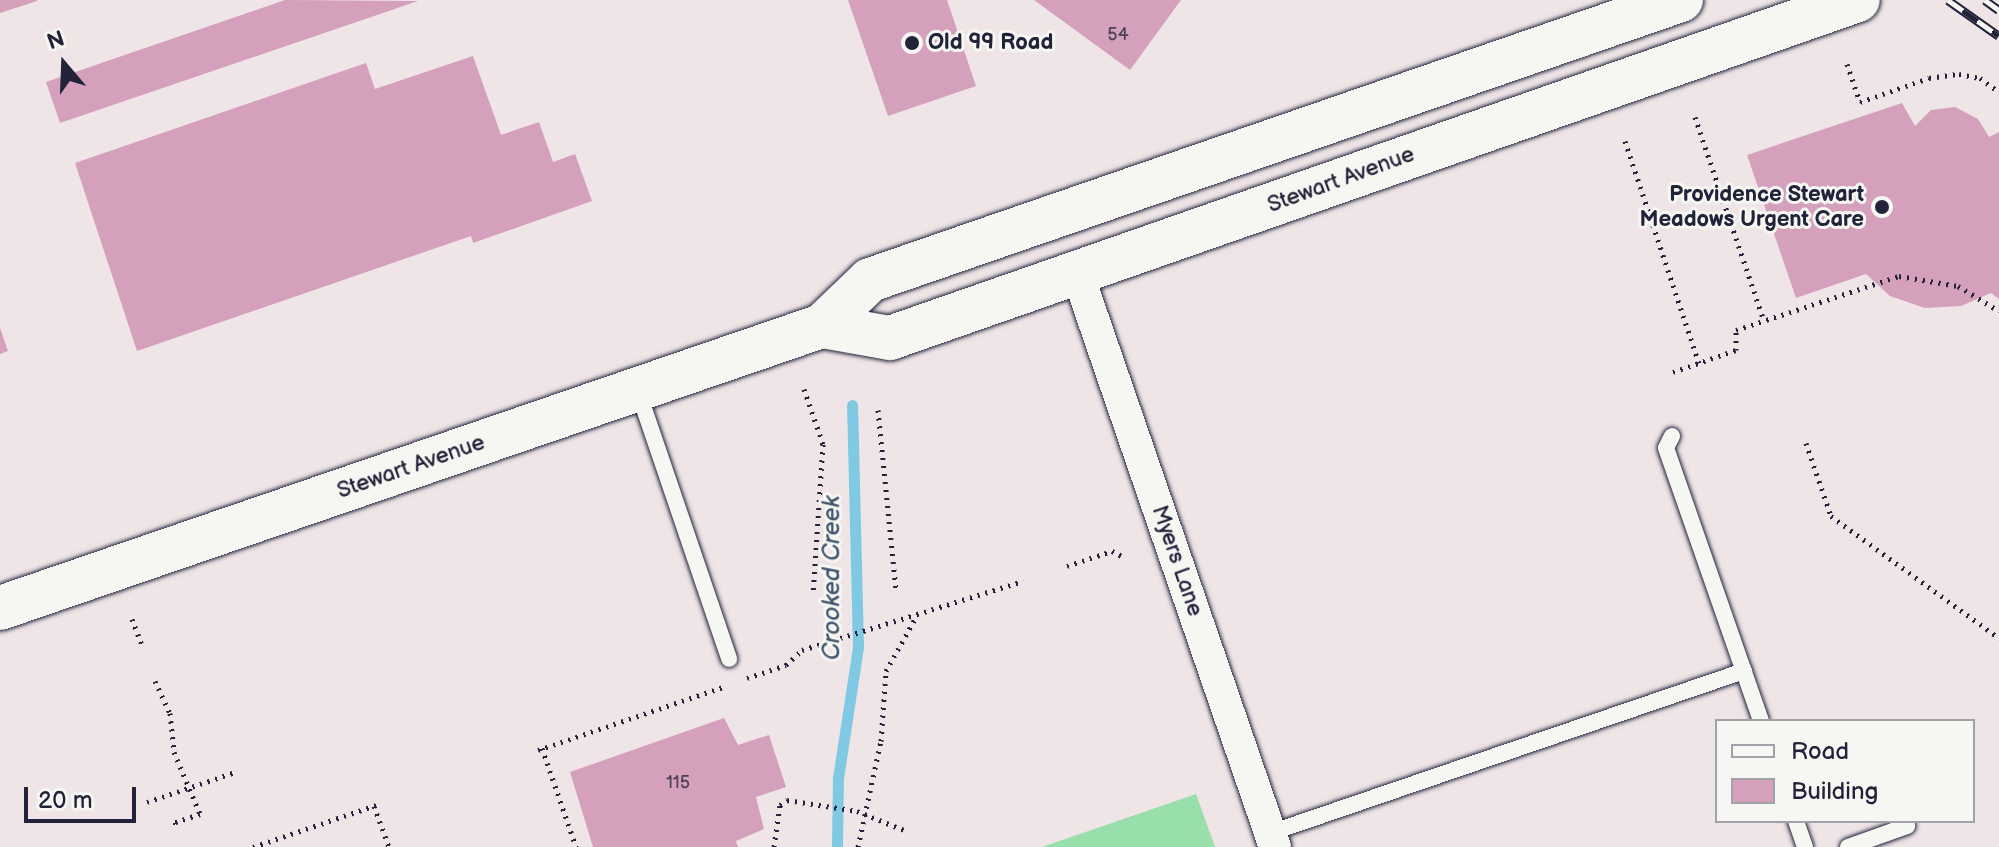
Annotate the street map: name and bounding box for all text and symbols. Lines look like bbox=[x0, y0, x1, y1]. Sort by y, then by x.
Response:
north arrow bbox=[24, 24, 104, 104]
house number: 54 bbox=[1107, 24, 1129, 46]
text: N bbox=[44, 25, 68, 56]
place label: Old 99 Road bbox=[928, 30, 1053, 56]
marker: Old 99 Road bbox=[903, 34, 921, 52]
street label: Stewart Avenue bbox=[1264, 141, 1418, 219]
place label: Providence Stewart Meadows Urgent Care bbox=[1639, 181, 1864, 232]
marker: Providence Stewart Meadows Urgent Care bbox=[1871, 196, 1893, 218]
street label: Stewart Avenue bbox=[334, 429, 488, 505]
water label: Crooked Creek bbox=[818, 496, 846, 660]
street label: Myers Lane bbox=[1146, 502, 1208, 620]
legend bbox=[1715, 719, 1975, 823]
text: Road bbox=[1791, 737, 1849, 766]
scale bar bbox=[28, 771, 140, 821]
house number: 115 bbox=[666, 772, 690, 794]
text: Building bbox=[1791, 777, 1878, 806]
text: 20 m bbox=[38, 786, 93, 815]

